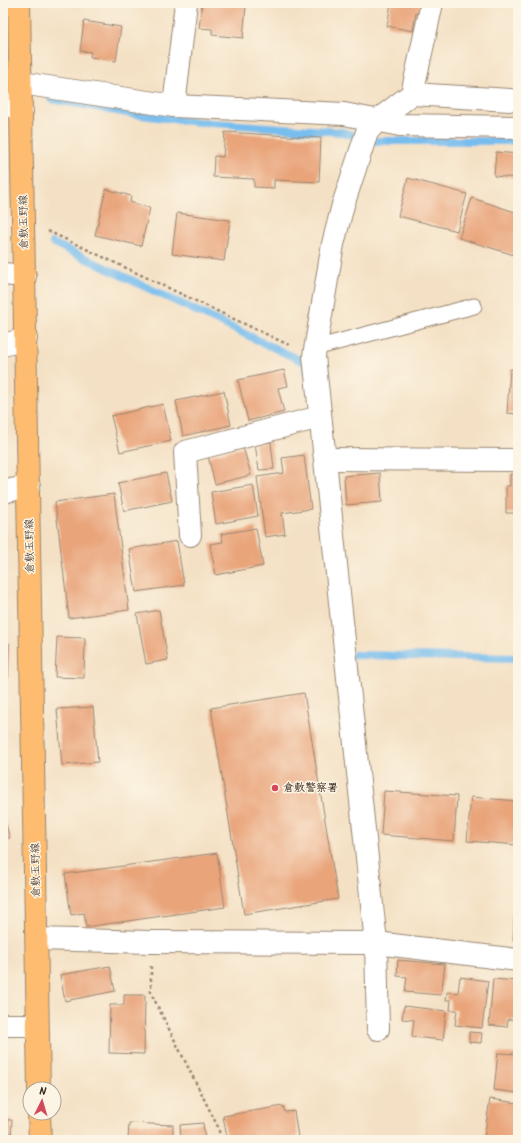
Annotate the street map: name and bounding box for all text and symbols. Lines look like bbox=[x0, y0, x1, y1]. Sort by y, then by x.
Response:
street label: 倉敷玉野線 bbox=[15, 194, 33, 250]
street label: 倉敷玉野線 bbox=[21, 518, 39, 574]
place label: 倉敷警察署 bbox=[283, 779, 338, 797]
marker: 倉敷警察署 bbox=[270, 783, 280, 793]
street label: 倉敷玉野線 bbox=[27, 842, 45, 898]
north arrow bbox=[22, 1081, 62, 1121]
text: N bbox=[39, 1083, 47, 1101]

